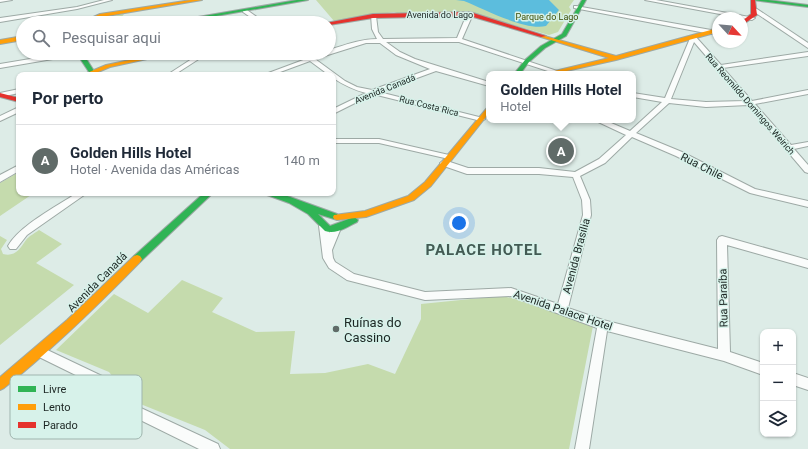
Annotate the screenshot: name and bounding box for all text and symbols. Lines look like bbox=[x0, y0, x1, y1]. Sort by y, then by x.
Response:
street label: Avenida do Lago bbox=[407, 10, 473, 20]
park label: Parque do Lago bbox=[516, 12, 578, 22]
north arrow bbox=[712, 12, 748, 48]
search box bbox=[16, 16, 336, 60]
icon: search bbox=[30, 27, 52, 49]
text: Pesquisar aqui bbox=[62, 29, 161, 47]
street label: Rua Reomildo Domingos Weirich bbox=[703, 51, 797, 157]
popup bbox=[486, 71, 636, 123]
street label: Avenida Canadá bbox=[353, 72, 417, 106]
text: Golden Hills Hotel bbox=[500, 81, 622, 99]
text: Por perto bbox=[32, 88, 103, 108]
street label: Rua Costa Rica bbox=[398, 94, 460, 118]
text: Hotel bbox=[500, 99, 531, 114]
pin: A bbox=[548, 136, 574, 166]
text: Golden Hills Hotel bbox=[70, 144, 191, 162]
street label: Rua Chile bbox=[678, 150, 725, 183]
text: A bbox=[41, 153, 49, 168]
text: 140 m bbox=[283, 153, 320, 168]
text: Hotel · Avenida das Américas bbox=[70, 162, 239, 177]
your location bbox=[449, 213, 469, 233]
street label: Avenida Brasília bbox=[560, 217, 593, 295]
district label: PALACE HOTEL bbox=[425, 241, 543, 259]
street label: Avenida Canadá bbox=[65, 250, 130, 315]
street label: Rua Paraíba bbox=[716, 268, 731, 328]
street label: Avenida Palace Hotel bbox=[512, 287, 614, 334]
place label: Ruínas do Cassino bbox=[344, 315, 401, 345]
marker: Ruínas do Cassino bbox=[331, 324, 341, 334]
map controls bbox=[760, 329, 796, 437]
button: + bbox=[760, 329, 796, 365]
button: − bbox=[760, 365, 796, 401]
legend bbox=[10, 375, 142, 439]
text: Livre bbox=[43, 383, 67, 396]
text: Lento bbox=[43, 401, 71, 414]
button: layers bbox=[760, 401, 796, 437]
text: Parado bbox=[43, 419, 78, 432]

